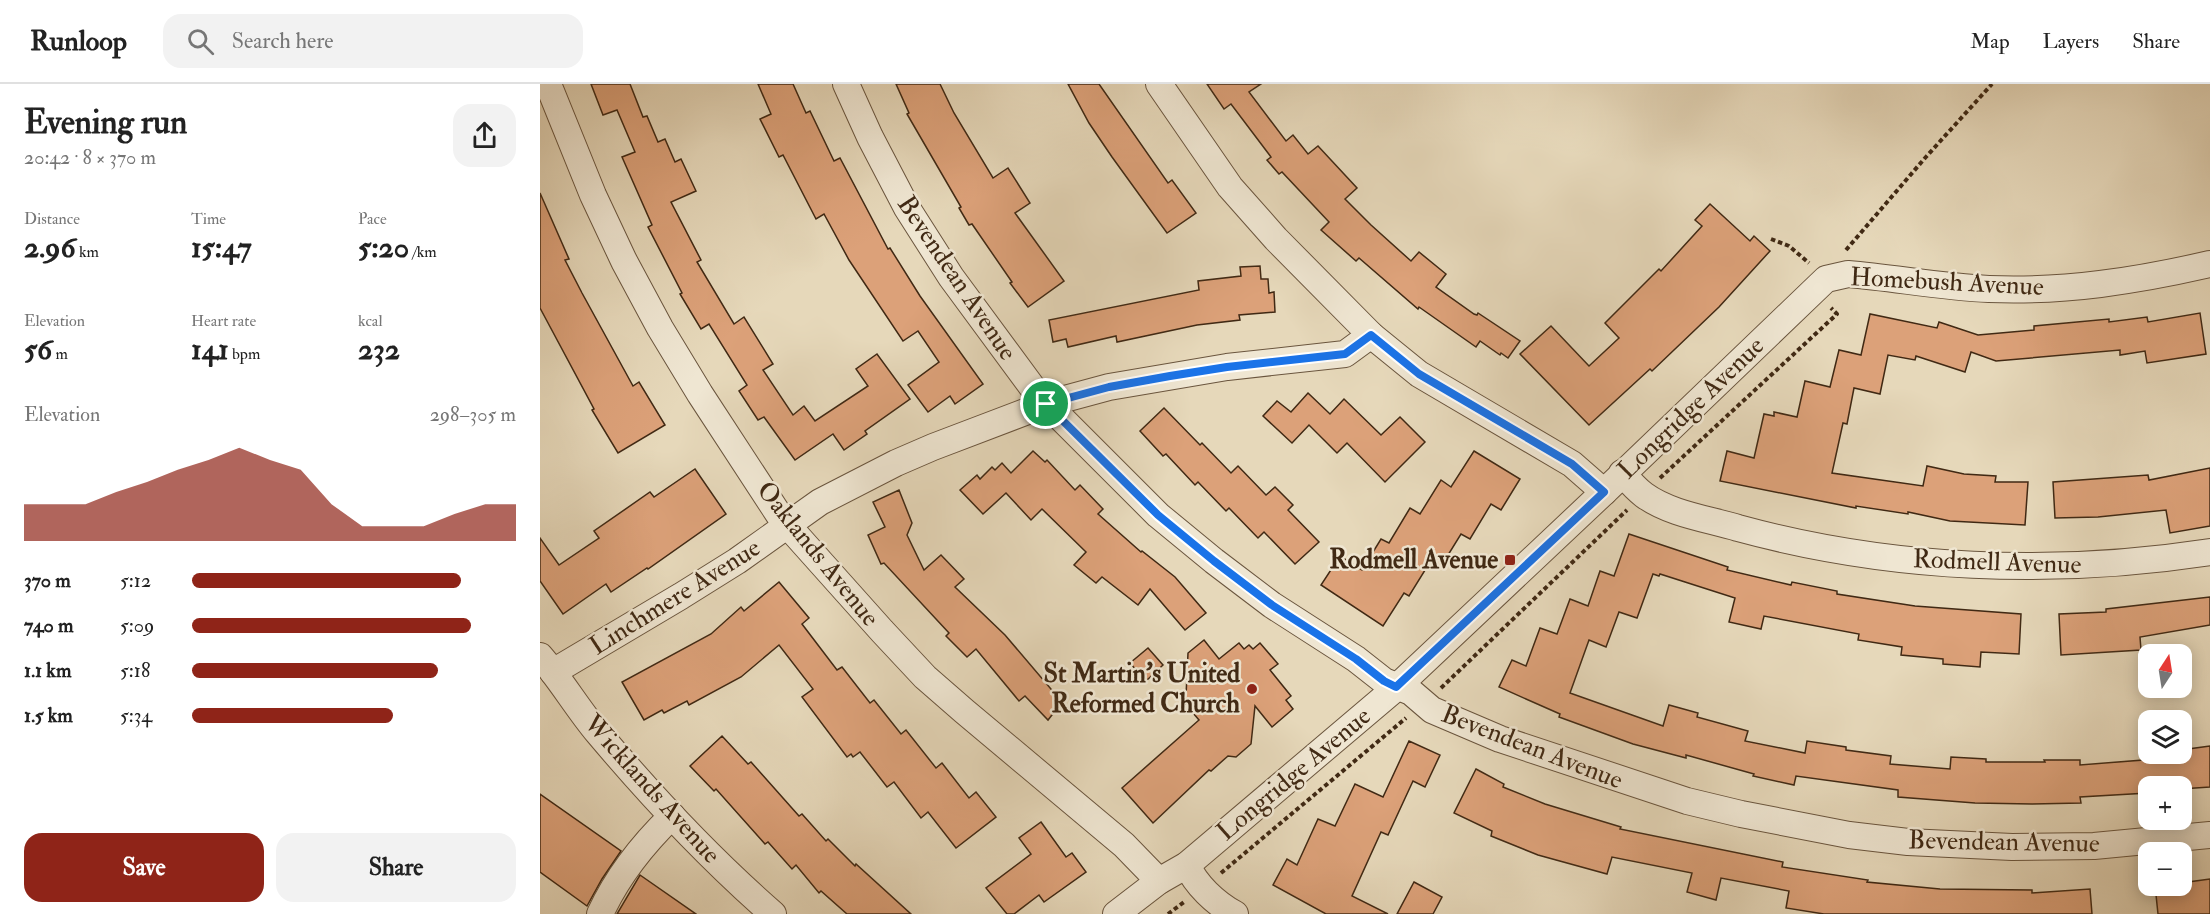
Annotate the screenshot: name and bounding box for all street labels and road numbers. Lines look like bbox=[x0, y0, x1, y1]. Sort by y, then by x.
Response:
street label: Bevendean Avenue bbox=[890, 190, 1024, 366]
street label: Homebush Avenue bbox=[1849, 261, 2045, 303]
street label: Longridge Avenue bbox=[1611, 330, 1771, 486]
street label: Oaklands Avenue bbox=[750, 475, 886, 633]
street label: Linchmere Avenue bbox=[584, 532, 766, 662]
street label: Rodmell Avenue bbox=[1912, 543, 2082, 581]
street label: Bevendean Avenue bbox=[1437, 698, 1627, 796]
street label: Longridge Avenue bbox=[1210, 700, 1378, 848]
street label: Wicklands Avenue bbox=[576, 707, 727, 870]
street label: Bevendean Avenue bbox=[1908, 824, 2100, 860]

